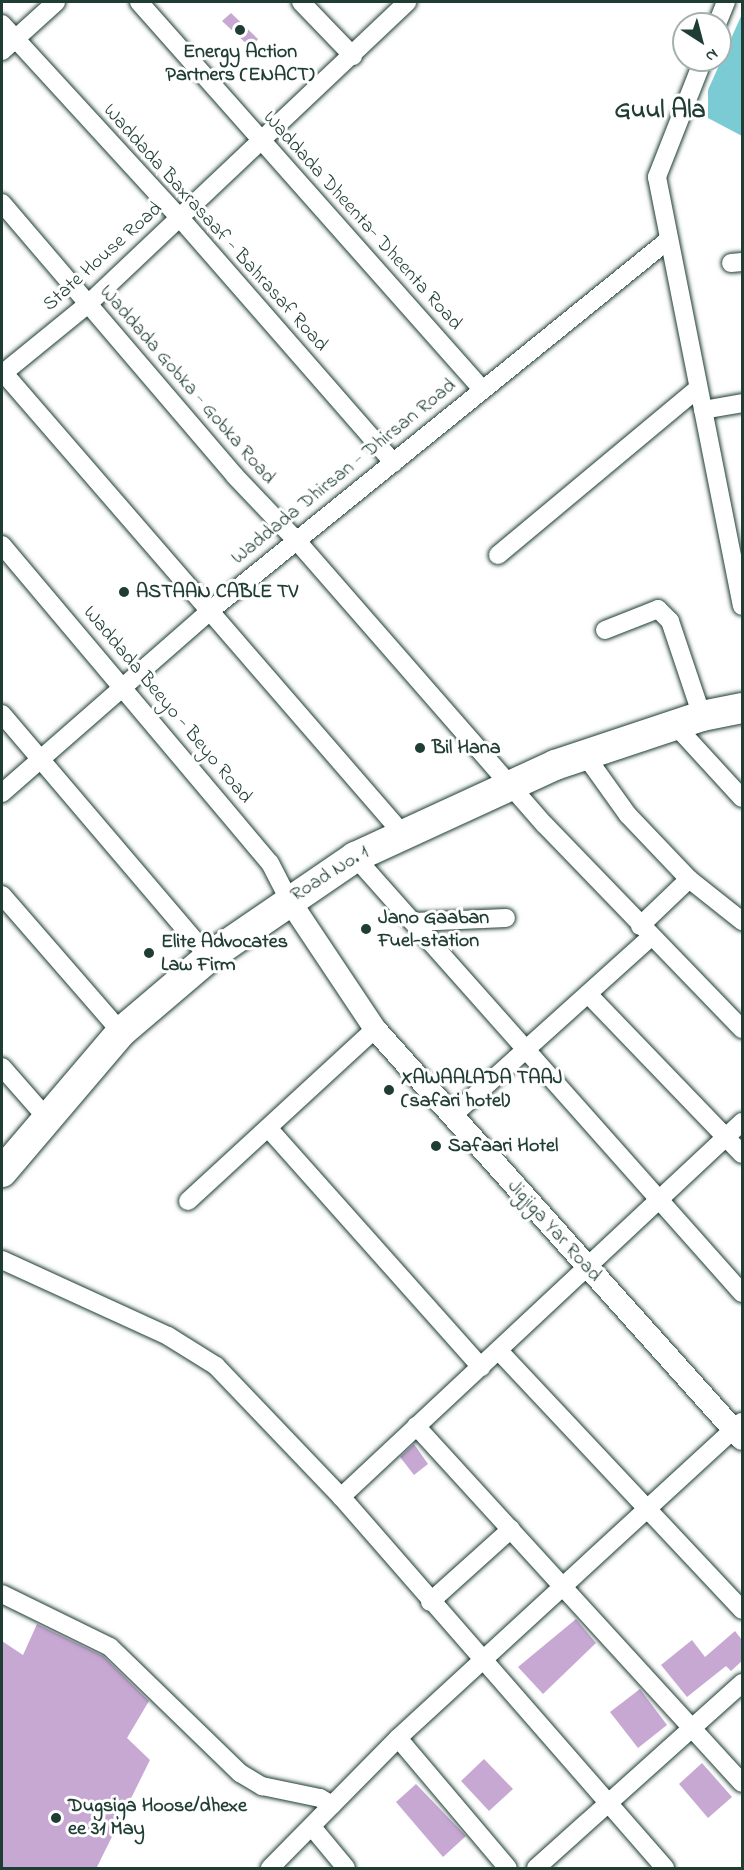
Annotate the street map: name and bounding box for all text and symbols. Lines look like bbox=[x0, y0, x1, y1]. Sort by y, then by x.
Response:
north arrow bbox=[672, 12, 732, 72]
marker: Energy Action Partners (ENACT) bbox=[233, 23, 247, 37]
place label: Energy Action Partners (ENACT) bbox=[166, 40, 314, 87]
text: N bbox=[700, 42, 723, 68]
district label: Guul Ala bbox=[614, 96, 706, 128]
street label: Waddada Baxrasaaf - Bahrasaf Road bbox=[97, 99, 333, 357]
street label: Waddada Dheenta- Dheenta Road bbox=[257, 106, 467, 336]
street label: State House Road bbox=[38, 197, 168, 317]
street label: Waddada Gobka - Gobka Road bbox=[94, 280, 280, 490]
street label: Waddada Dhirsan - Dhirsan Road bbox=[227, 374, 461, 570]
place label: ASTAAN CABLE TV bbox=[136, 580, 298, 604]
marker: ASTAAN CABLE TV bbox=[117, 585, 131, 599]
street label: Waddada Beeyo - Beyo Road bbox=[77, 601, 257, 809]
place label: Bil Hana bbox=[432, 736, 500, 760]
marker: Bil Hana bbox=[413, 741, 427, 755]
street label: Road No. 1 bbox=[286, 841, 374, 907]
place label: Jano Gaaban Fuel-station bbox=[378, 906, 489, 953]
marker: Jano Gaaban Fuel-station bbox=[359, 922, 373, 936]
place label: Elite Advocates Law Firm bbox=[161, 930, 288, 977]
marker: Elite Advocates Law Firm bbox=[142, 946, 156, 960]
place label: XAWAALADA TAAJ (safari hotel) bbox=[401, 1066, 563, 1113]
marker: XAWAALADA TAAJ (safari hotel) bbox=[382, 1083, 396, 1097]
place label: Safaari Hotel bbox=[448, 1134, 558, 1158]
marker: Safaari Hotel bbox=[429, 1139, 443, 1153]
street label: Jigjiga Yar Road bbox=[502, 1175, 606, 1287]
place label: Dugsiga Hoose/dhexe ee 31 May bbox=[68, 1794, 247, 1841]
marker: Dugsiga Hoose/dhexe ee 31 May bbox=[49, 1811, 63, 1825]

